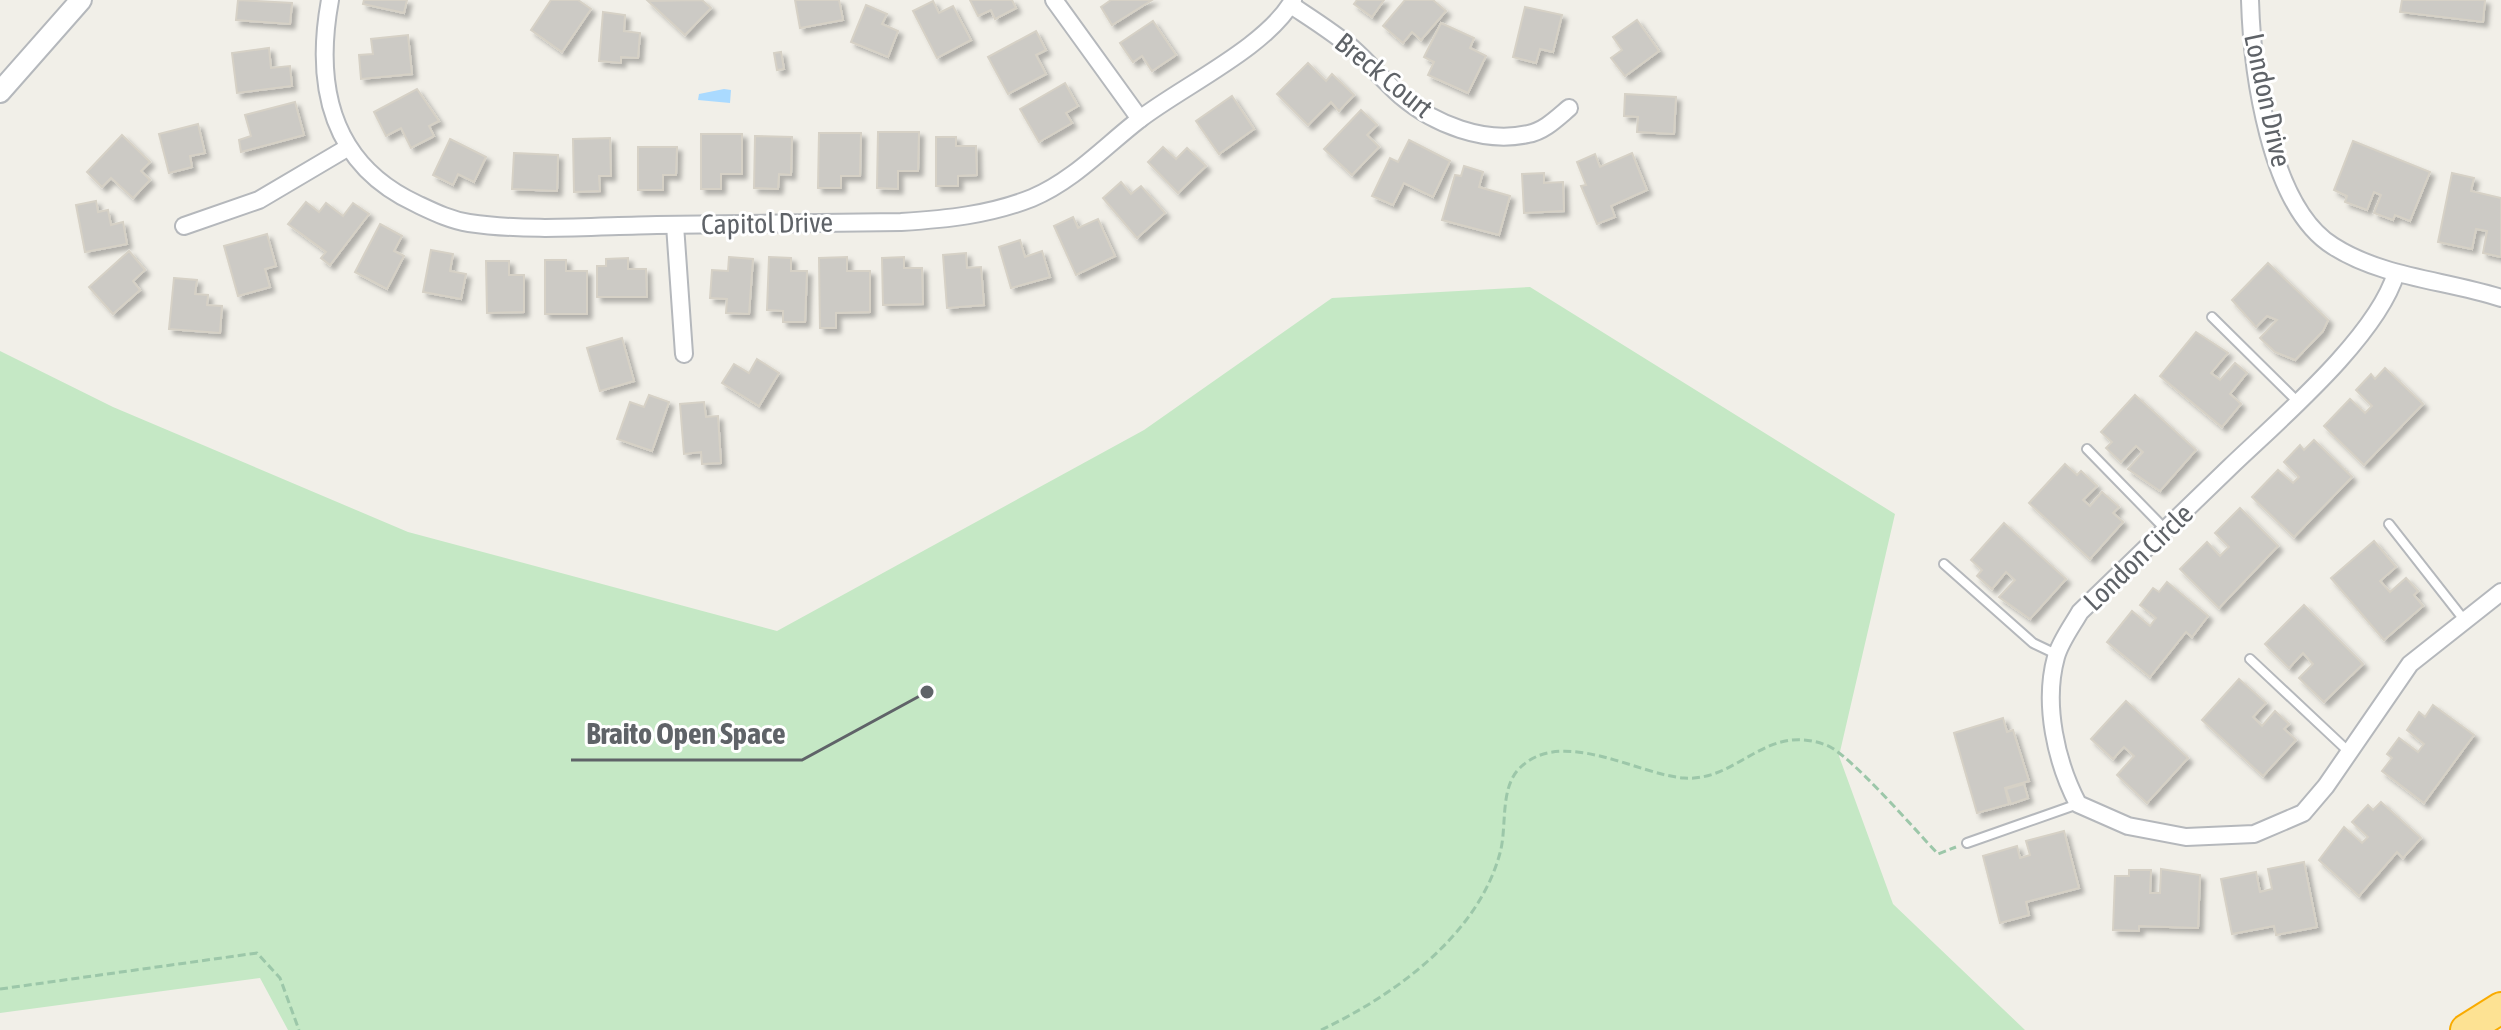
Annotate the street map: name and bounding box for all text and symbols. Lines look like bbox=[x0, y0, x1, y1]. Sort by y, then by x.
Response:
street label: Breck Court bbox=[1329, 26, 1439, 124]
street label: London Drive bbox=[2238, 30, 2298, 170]
street label: Capitol Drive bbox=[701, 206, 833, 240]
street label: London Circle bbox=[2077, 497, 2199, 617]
callout: Braito Open Space bbox=[571, 706, 802, 760]
text: Braito Open Space bbox=[586, 716, 786, 750]

